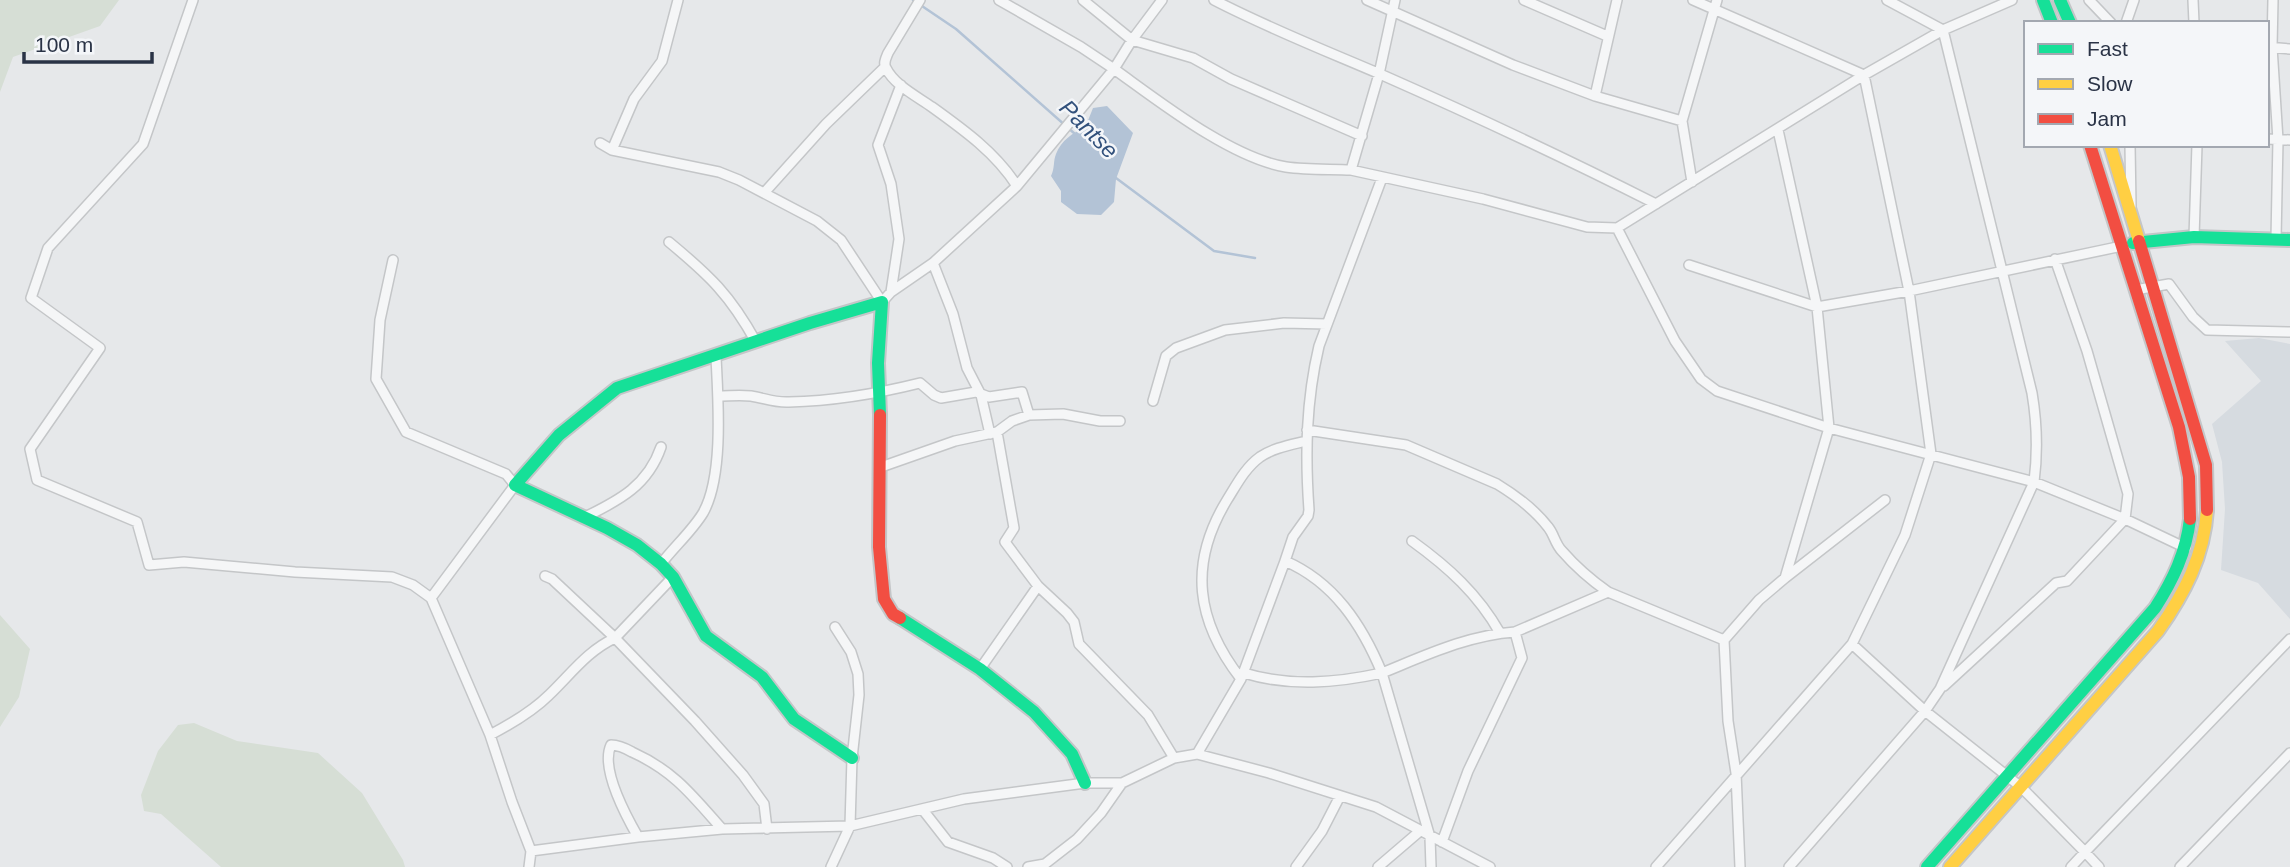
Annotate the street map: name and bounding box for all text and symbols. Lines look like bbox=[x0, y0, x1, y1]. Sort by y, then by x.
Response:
scale bar bbox=[24, 21, 152, 65]
legend bbox=[2024, 21, 2269, 147]
text: 100 m bbox=[35, 33, 93, 56]
text: Fast bbox=[2087, 37, 2128, 60]
text: Slow bbox=[2087, 72, 2133, 95]
water label: Pantse bbox=[1054, 94, 1124, 164]
text: Jam bbox=[2087, 107, 2127, 130]

